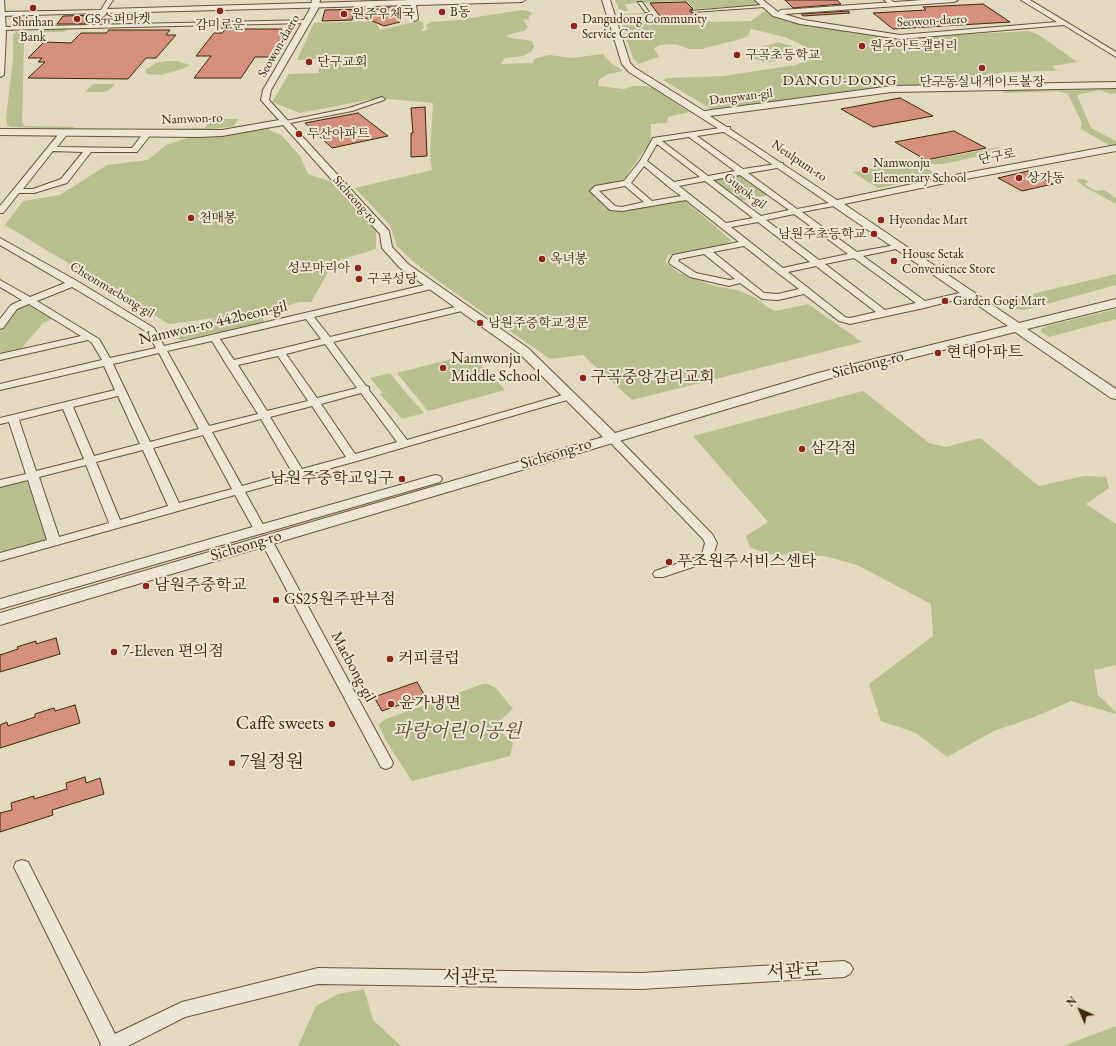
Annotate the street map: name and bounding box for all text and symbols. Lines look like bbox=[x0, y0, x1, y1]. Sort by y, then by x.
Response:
marker: Shinhan Bank bbox=[28, 3, 38, 13]
place label: B동 bbox=[450, 4, 470, 20]
marker: 감미로운 bbox=[215, 6, 225, 16]
place label: 원주우체국 bbox=[352, 6, 415, 22]
marker: B동 bbox=[437, 7, 447, 17]
marker: 원주우체국 bbox=[339, 9, 349, 19]
place label: GS슈퍼마켓 bbox=[85, 11, 151, 27]
place label: Dangudong Community Service Center bbox=[582, 11, 707, 42]
street label: Seowon-daero bbox=[897, 11, 967, 31]
street label: Seowon-daero bbox=[255, 12, 303, 80]
place label: Shinhan Bank bbox=[12, 14, 54, 45]
marker: GS슈퍼마켓 bbox=[72, 14, 82, 24]
place label: 감미로운 bbox=[195, 17, 245, 33]
marker: Dangudong Community Service Center bbox=[569, 21, 579, 31]
place label: 원주아트갤러리 bbox=[870, 38, 958, 54]
marker: 원주아트갤러리 bbox=[857, 41, 867, 51]
place label: 구곡초등학교 bbox=[745, 47, 820, 63]
marker: 구곡초등학교 bbox=[732, 50, 742, 60]
place label: 단구교회 bbox=[317, 54, 367, 70]
marker: 단구교회 bbox=[304, 57, 314, 67]
marker: 단구동실내게이트볼장 bbox=[977, 63, 987, 73]
district label: DANGU-DONG bbox=[783, 72, 897, 90]
place label: 단구동실내게이트볼장 bbox=[919, 74, 1045, 90]
street label: Dangwan-gil bbox=[708, 85, 774, 109]
street label: Namwon-ro bbox=[161, 110, 223, 128]
place label: 두산아파트 bbox=[307, 126, 370, 142]
marker: 두산아파트 bbox=[294, 129, 304, 139]
street label: Neulpum-ro bbox=[768, 137, 830, 185]
street label: 단구로 bbox=[977, 146, 1017, 168]
place label: Namwonju Elementary School bbox=[873, 155, 966, 186]
marker: Namwonju Elementary School bbox=[860, 165, 870, 175]
street label: Gugok-gil bbox=[721, 170, 769, 212]
place label: 상가동 bbox=[1027, 170, 1065, 186]
street label: Sicheong-ro bbox=[329, 173, 381, 227]
marker: 상가동 bbox=[1014, 173, 1024, 183]
place label: 천매봉 bbox=[199, 210, 237, 226]
place label: Hyeondae Mart bbox=[889, 212, 968, 228]
marker: 천매봉 bbox=[186, 213, 196, 223]
marker: Hyeondae Mart bbox=[876, 215, 886, 225]
place label: 남원주초등학교 bbox=[778, 226, 866, 242]
marker: 남원주초등학교 bbox=[869, 229, 879, 239]
place label: House Setak Convenience Store bbox=[902, 246, 995, 277]
place label: 옥녀봉 bbox=[550, 251, 588, 267]
marker: 옥녀봉 bbox=[537, 254, 547, 264]
marker: House Setak Convenience Store bbox=[889, 256, 899, 266]
street label: Cheonmaebong-gil bbox=[67, 259, 157, 321]
place label: 성모마리아 bbox=[287, 260, 350, 276]
marker: 성모마리아 bbox=[353, 263, 363, 273]
place label: 구곡성당 bbox=[367, 271, 417, 287]
marker: 구곡성당 bbox=[354, 274, 364, 284]
place label: Garden Gogi Mart bbox=[953, 293, 1046, 309]
marker: Garden Gogi Mart bbox=[940, 296, 950, 306]
street label: Namwon-ro 442beon-gil bbox=[137, 297, 289, 349]
place label: 남원주중학교정문 bbox=[488, 315, 588, 331]
marker: 남원주중학교정문 bbox=[475, 318, 485, 328]
place label: 현대아파트 bbox=[946, 343, 1023, 363]
street label: Sicheong-ro bbox=[830, 347, 906, 383]
marker: 현대아파트 bbox=[933, 348, 943, 358]
place label: Namwonju Middle School bbox=[451, 349, 540, 387]
marker: Namwonju Middle School bbox=[438, 363, 448, 373]
place label: 구곡중앙감리교회 bbox=[591, 368, 715, 388]
marker: 구곡중앙감리교회 bbox=[578, 373, 588, 383]
street label: Sicheong-ro bbox=[518, 434, 594, 474]
place label: 삼각점 bbox=[810, 439, 856, 459]
marker: 삼각점 bbox=[797, 444, 807, 454]
place label: 남원주중학교입구 bbox=[270, 469, 394, 489]
marker: 남원주중학교입구 bbox=[397, 474, 407, 484]
street label: Sicheong-ro bbox=[208, 526, 284, 566]
place label: 푸조원주서비스센타 bbox=[677, 552, 816, 572]
marker: 푸조원주서비스센타 bbox=[664, 557, 674, 567]
place label: 남원주중학교 bbox=[154, 576, 247, 596]
marker: 남원주중학교 bbox=[141, 581, 151, 591]
place label: GS25원주판부점 bbox=[284, 590, 396, 610]
marker: GS25원주판부점 bbox=[271, 595, 281, 605]
street label: Maebong-gil bbox=[326, 628, 380, 706]
place label: 7-Eleven 편의점 bbox=[122, 642, 224, 662]
marker: 7-Eleven 편의점 bbox=[109, 647, 119, 657]
place label: 커피클럽 bbox=[398, 649, 460, 669]
marker: 커피클럽 bbox=[385, 654, 395, 664]
place label: 윤가냉면 bbox=[399, 694, 461, 714]
marker: 윤가냉면 bbox=[386, 699, 396, 709]
place label: Caffè sweets bbox=[236, 713, 324, 735]
marker: Caffè sweets bbox=[327, 719, 337, 729]
park label: 파랑어린이공원 bbox=[393, 721, 521, 743]
place label: 7월정원 bbox=[240, 752, 304, 774]
marker: 7월정원 bbox=[227, 758, 237, 768]
street label: 서관로 bbox=[766, 959, 822, 985]
street label: 서관로 bbox=[442, 966, 498, 990]
north arrow bbox=[1060, 990, 1100, 1030]
text: N bbox=[1063, 993, 1080, 1010]

